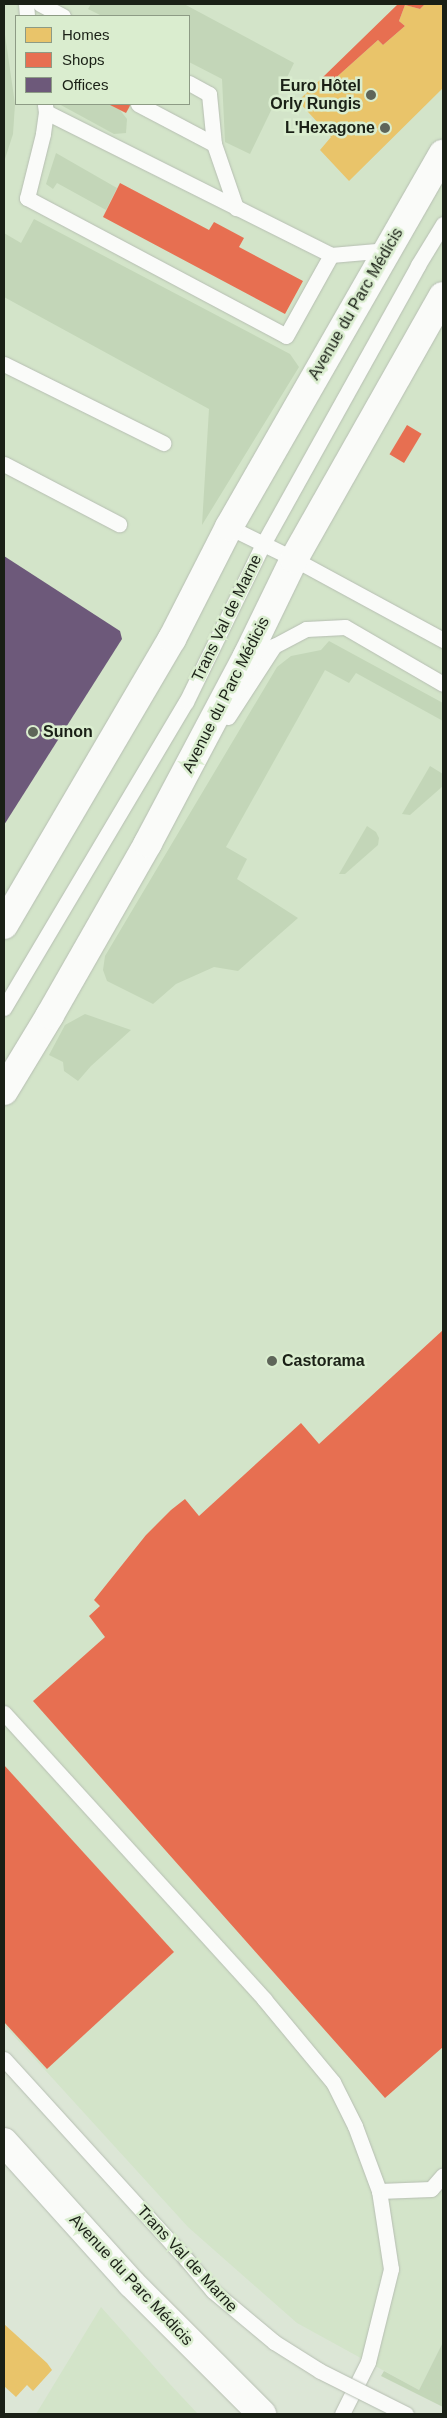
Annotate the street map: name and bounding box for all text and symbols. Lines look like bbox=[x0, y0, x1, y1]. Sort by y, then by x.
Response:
legend bbox=[15, 15, 190, 105]
text: Homes bbox=[62, 26, 110, 43]
text: Shops bbox=[62, 51, 105, 68]
text: Offices bbox=[62, 76, 108, 93]
place label: Euro Hôtel Orly Rungis bbox=[270, 76, 361, 114]
marker: Euro Hôtel Orly Rungis bbox=[365, 89, 377, 101]
place label: L'Hexagone bbox=[285, 118, 375, 138]
marker: L'Hexagone bbox=[379, 122, 391, 134]
street label: Avenue du Parc Médicis bbox=[305, 225, 407, 383]
street label: Trans Val de Marne bbox=[188, 551, 266, 685]
street label: Avenue du Parc Médicis bbox=[178, 614, 274, 776]
place label: Sunon bbox=[43, 722, 93, 742]
marker: Sunon bbox=[27, 726, 39, 738]
place label: Castorama bbox=[282, 1351, 365, 1371]
marker: Castorama bbox=[266, 1355, 278, 1367]
street label: Trans Val de Marne bbox=[133, 2202, 241, 2316]
street label: Avenue du Parc Médicis bbox=[65, 2210, 197, 2350]

